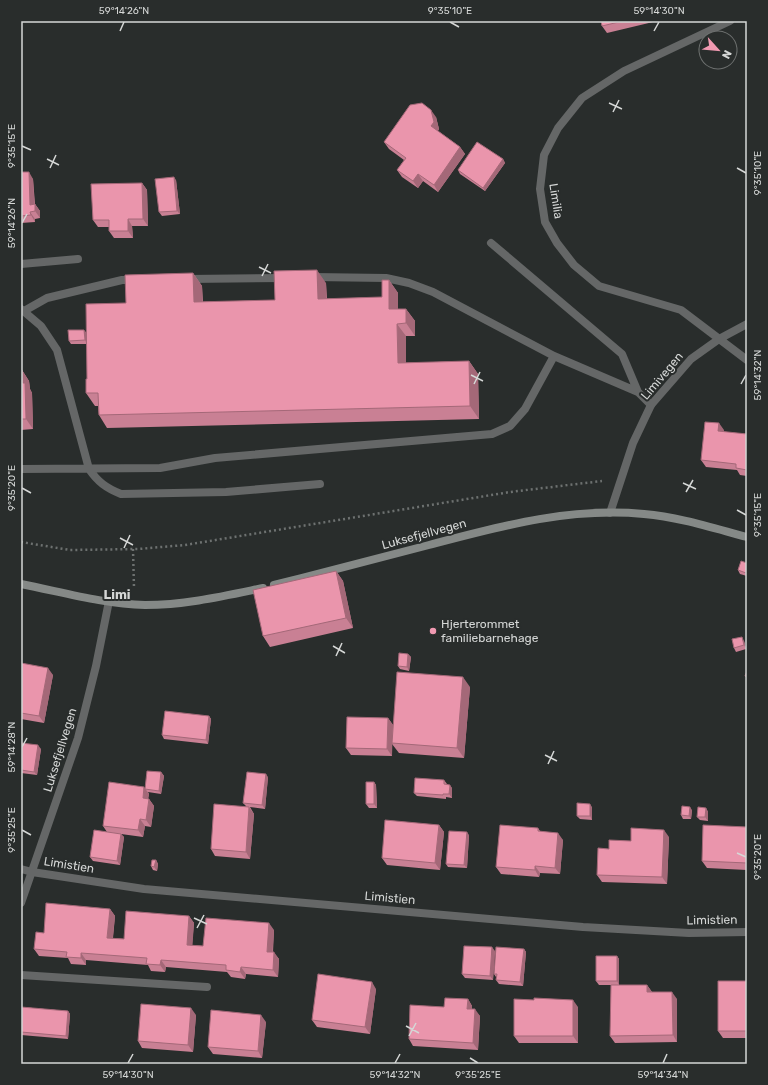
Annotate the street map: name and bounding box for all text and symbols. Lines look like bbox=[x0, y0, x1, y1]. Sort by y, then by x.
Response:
text: 59°14'26"N bbox=[99, 5, 149, 17]
text: 9°35'10"E bbox=[428, 5, 472, 17]
text: 59°14'30"N bbox=[633, 5, 685, 17]
north arrow bbox=[698, 30, 738, 70]
text: N bbox=[719, 48, 734, 61]
text: 9°35'15"E bbox=[6, 124, 18, 168]
text: 9°35'10"E bbox=[752, 151, 764, 195]
street label: Limilia bbox=[546, 182, 566, 220]
text: 59°14'26"N bbox=[6, 198, 18, 248]
street label: Limivegen bbox=[638, 349, 686, 403]
text: 59°14'32"N bbox=[752, 350, 764, 400]
text: 9°35'20"E bbox=[6, 465, 18, 511]
text: 9°35'15"E bbox=[752, 493, 764, 537]
street label: Luksefjellvegen bbox=[380, 516, 468, 552]
district label: Limi bbox=[103, 587, 131, 602]
place label: Hjerterommet familiebarnehage bbox=[441, 617, 539, 645]
marker: Hjerterommet familiebarnehage bbox=[428, 626, 438, 636]
street label: Luksefjellvegen bbox=[41, 706, 79, 794]
text: 59°14'28"N bbox=[6, 721, 18, 773]
text: 9°35'25"E bbox=[6, 807, 18, 853]
text: 9°35'20"E bbox=[752, 834, 764, 880]
street label: Limistien bbox=[43, 854, 95, 876]
street label: Limistien bbox=[364, 889, 416, 907]
street label: Limistien bbox=[686, 913, 738, 927]
text: 59°14'30"N bbox=[102, 1069, 154, 1081]
text: 59°14'32"N bbox=[370, 1069, 420, 1081]
text: 9°35'25"E bbox=[455, 1069, 501, 1081]
text: 59°14'34"N bbox=[638, 1069, 688, 1081]

